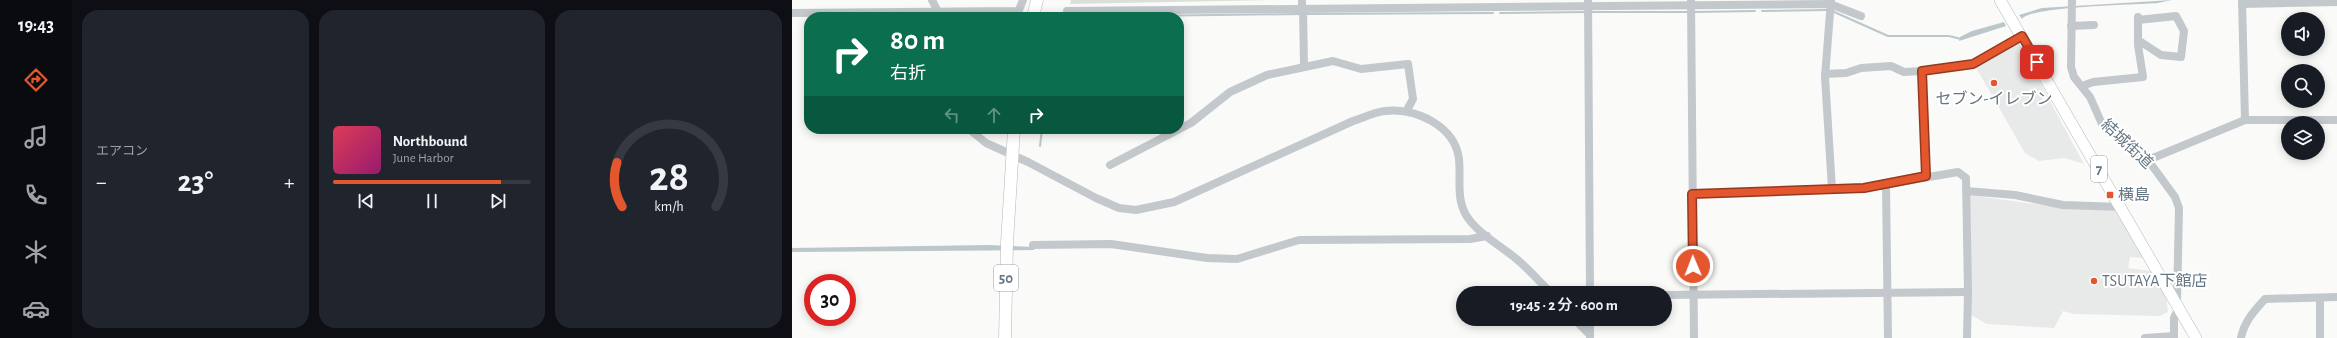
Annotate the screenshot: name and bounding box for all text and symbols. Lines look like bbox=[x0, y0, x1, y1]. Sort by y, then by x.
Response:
map controls bbox=[2281, 12, 2325, 160]
button: sound bbox=[2281, 12, 2325, 56]
text: 19:43 bbox=[18, 17, 54, 35]
text: 80 m bbox=[890, 27, 945, 55]
icon: right bbox=[824, 28, 876, 80]
pin bbox=[2020, 45, 2054, 79]
icon: arrive bbox=[2026, 51, 2048, 73]
button: search bbox=[2281, 64, 2325, 108]
text: 右折 bbox=[890, 65, 926, 83]
icon: directions bbox=[22, 66, 50, 94]
marker: セブン-イレブン bbox=[1989, 78, 1999, 88]
place label: セブン-イレブン bbox=[1936, 90, 2052, 107]
icon: left bbox=[941, 104, 963, 126]
icon: ahead bbox=[983, 104, 1005, 126]
icon: right bbox=[1025, 104, 1047, 126]
street label: 結城街道 bbox=[2098, 116, 2157, 172]
button: layers bbox=[2281, 116, 2325, 160]
icon: music bbox=[22, 123, 50, 151]
text: Northbound bbox=[393, 134, 467, 149]
text: エアコン bbox=[96, 145, 148, 158]
text: June Harbor bbox=[393, 152, 454, 165]
road number: 7 bbox=[2091, 156, 2107, 182]
text: 28 bbox=[649, 157, 689, 198]
text: 23° bbox=[177, 167, 213, 197]
text: − bbox=[96, 171, 107, 193]
text: + bbox=[284, 171, 295, 193]
icon: phone bbox=[22, 181, 50, 209]
place label: 横島 bbox=[2118, 186, 2150, 203]
icon: previous bbox=[355, 190, 377, 212]
icon: pause bbox=[421, 190, 443, 212]
icon: next bbox=[487, 190, 509, 212]
marker: 横島 bbox=[2105, 190, 2115, 200]
text: km/h bbox=[654, 200, 683, 214]
icon: climate bbox=[22, 238, 50, 266]
position arrow bbox=[1672, 245, 1714, 287]
road number: 50 bbox=[994, 265, 1018, 291]
place label: TSUTAYA下館店 bbox=[2102, 273, 2208, 289]
speed limit sign: 30 bbox=[804, 274, 856, 326]
marker: TSUTAYA下館店 bbox=[2089, 276, 2099, 286]
icon: car bbox=[22, 295, 50, 323]
text: 19:45 · 2 分 · 600 m bbox=[1510, 298, 1618, 313]

